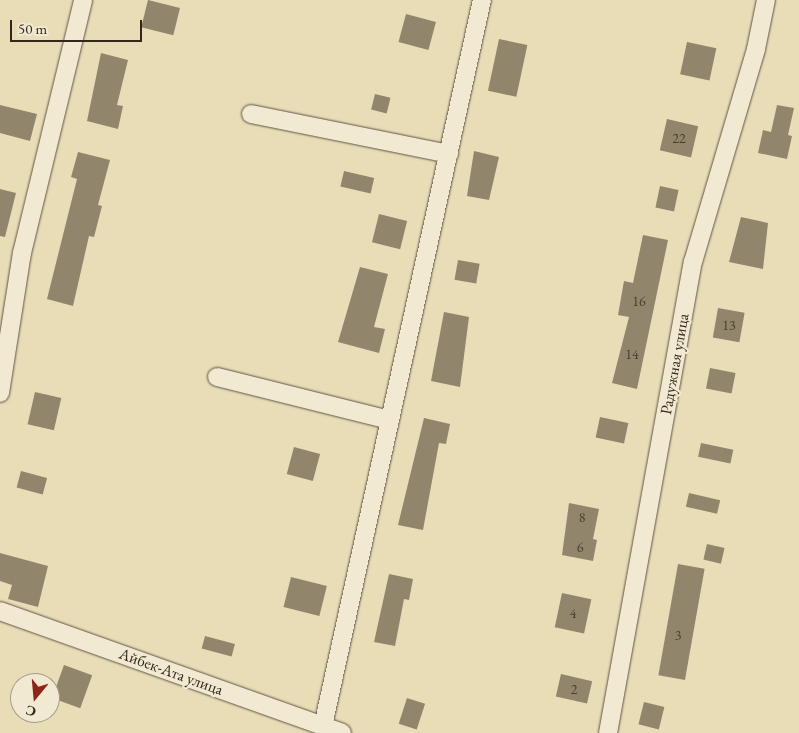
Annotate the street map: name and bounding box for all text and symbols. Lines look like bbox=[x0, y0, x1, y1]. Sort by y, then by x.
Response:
scale bar bbox=[12, 10, 145, 42]
text: 50 m bbox=[18, 19, 47, 38]
house number: 22 bbox=[672, 130, 686, 146]
house number: 16 bbox=[632, 293, 646, 309]
street label: Радужная улица bbox=[657, 312, 693, 416]
house number: 13 bbox=[722, 317, 736, 333]
house number: 14 bbox=[625, 346, 639, 362]
house number: 8 bbox=[579, 509, 585, 525]
house number: 6 bbox=[577, 539, 583, 555]
house number: 4 bbox=[570, 605, 576, 621]
house number: 3 bbox=[675, 627, 681, 643]
street label: Айбек-Ата улица bbox=[116, 644, 226, 700]
north arrow bbox=[10, 673, 60, 723]
house number: 2 bbox=[571, 681, 577, 697]
text: С bbox=[24, 701, 38, 721]

